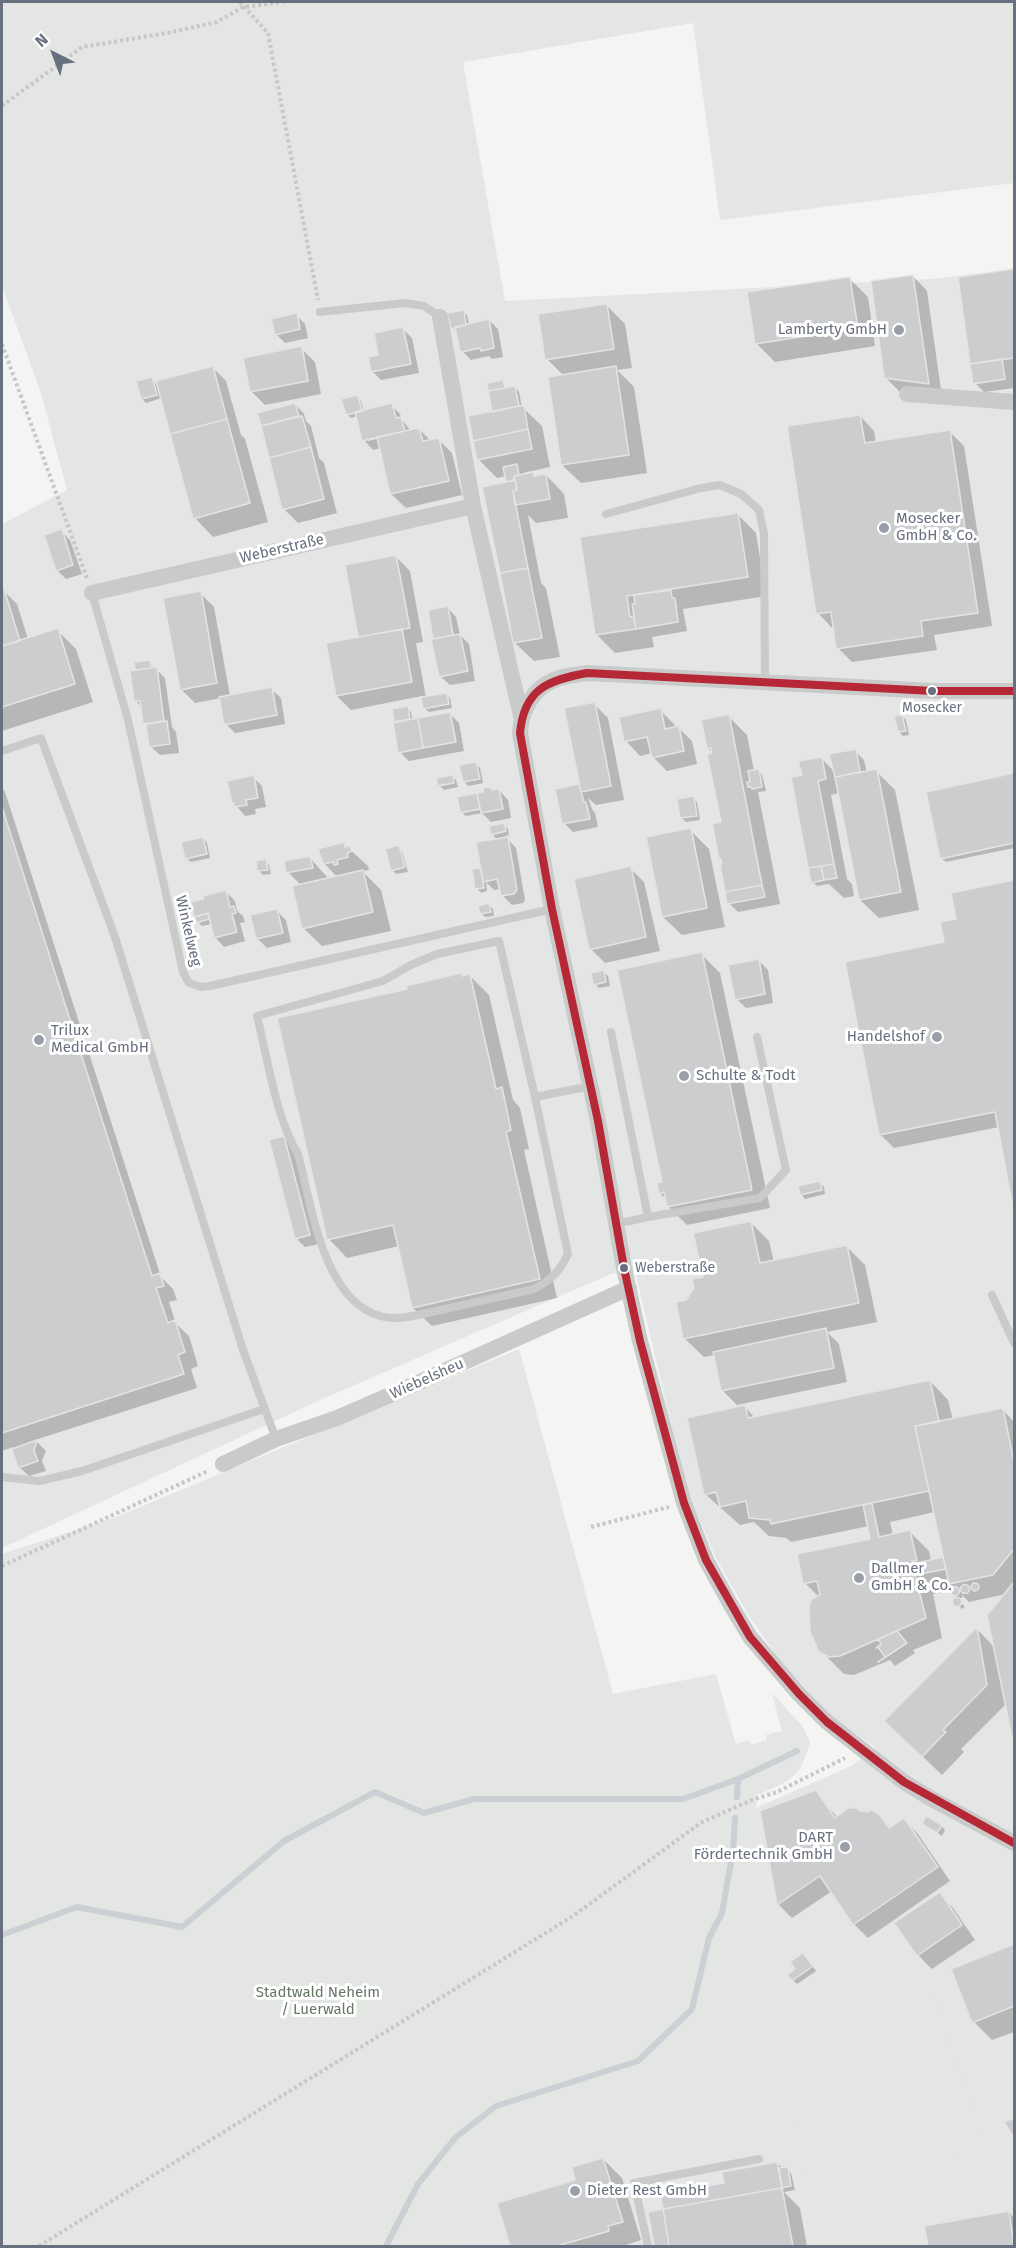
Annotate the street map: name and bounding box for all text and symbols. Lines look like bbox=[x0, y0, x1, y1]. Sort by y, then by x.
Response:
north arrow bbox=[24, 24, 84, 84]
text: N bbox=[31, 30, 52, 51]
place label: Lamberty GmbH bbox=[778, 321, 887, 339]
marker: Lamberty GmbH bbox=[892, 323, 906, 337]
place label: Mosecker GmbH & Co. bbox=[896, 510, 977, 545]
marker: Mosecker GmbH & Co. bbox=[877, 521, 891, 535]
street label: Weberstraße bbox=[238, 531, 326, 567]
marker: Mosecker bbox=[926, 685, 938, 697]
place label: Mosecker bbox=[902, 700, 962, 716]
street label: Winkelweg bbox=[171, 894, 205, 968]
place label: Trilux Medical GmbH bbox=[51, 1022, 149, 1057]
place label: Handelshof bbox=[847, 1028, 925, 1046]
marker: Handelshof bbox=[930, 1030, 944, 1044]
marker: Trilux Medical GmbH bbox=[32, 1033, 46, 1047]
place label: Schulte & Todt bbox=[696, 1067, 796, 1085]
marker: Schulte & Todt bbox=[677, 1069, 691, 1083]
place label: Weberstraße bbox=[635, 1260, 715, 1276]
marker: Weberstraße bbox=[618, 1262, 630, 1274]
street label: Wiebelsheu bbox=[387, 1355, 467, 1403]
place label: Dallmer GmbH & Co. bbox=[871, 1560, 952, 1595]
marker: Dallmer GmbH & Co. bbox=[852, 1571, 866, 1585]
place label: DART Fördertechnik GmbH bbox=[694, 1829, 833, 1864]
marker: DART Fördertechnik GmbH bbox=[838, 1840, 852, 1854]
park label: Stadtwald Neheim / Luerwald bbox=[256, 1984, 380, 2019]
place label: Dieter Rest GmbH bbox=[587, 2182, 707, 2200]
marker: Dieter Rest GmbH bbox=[568, 2184, 582, 2198]

